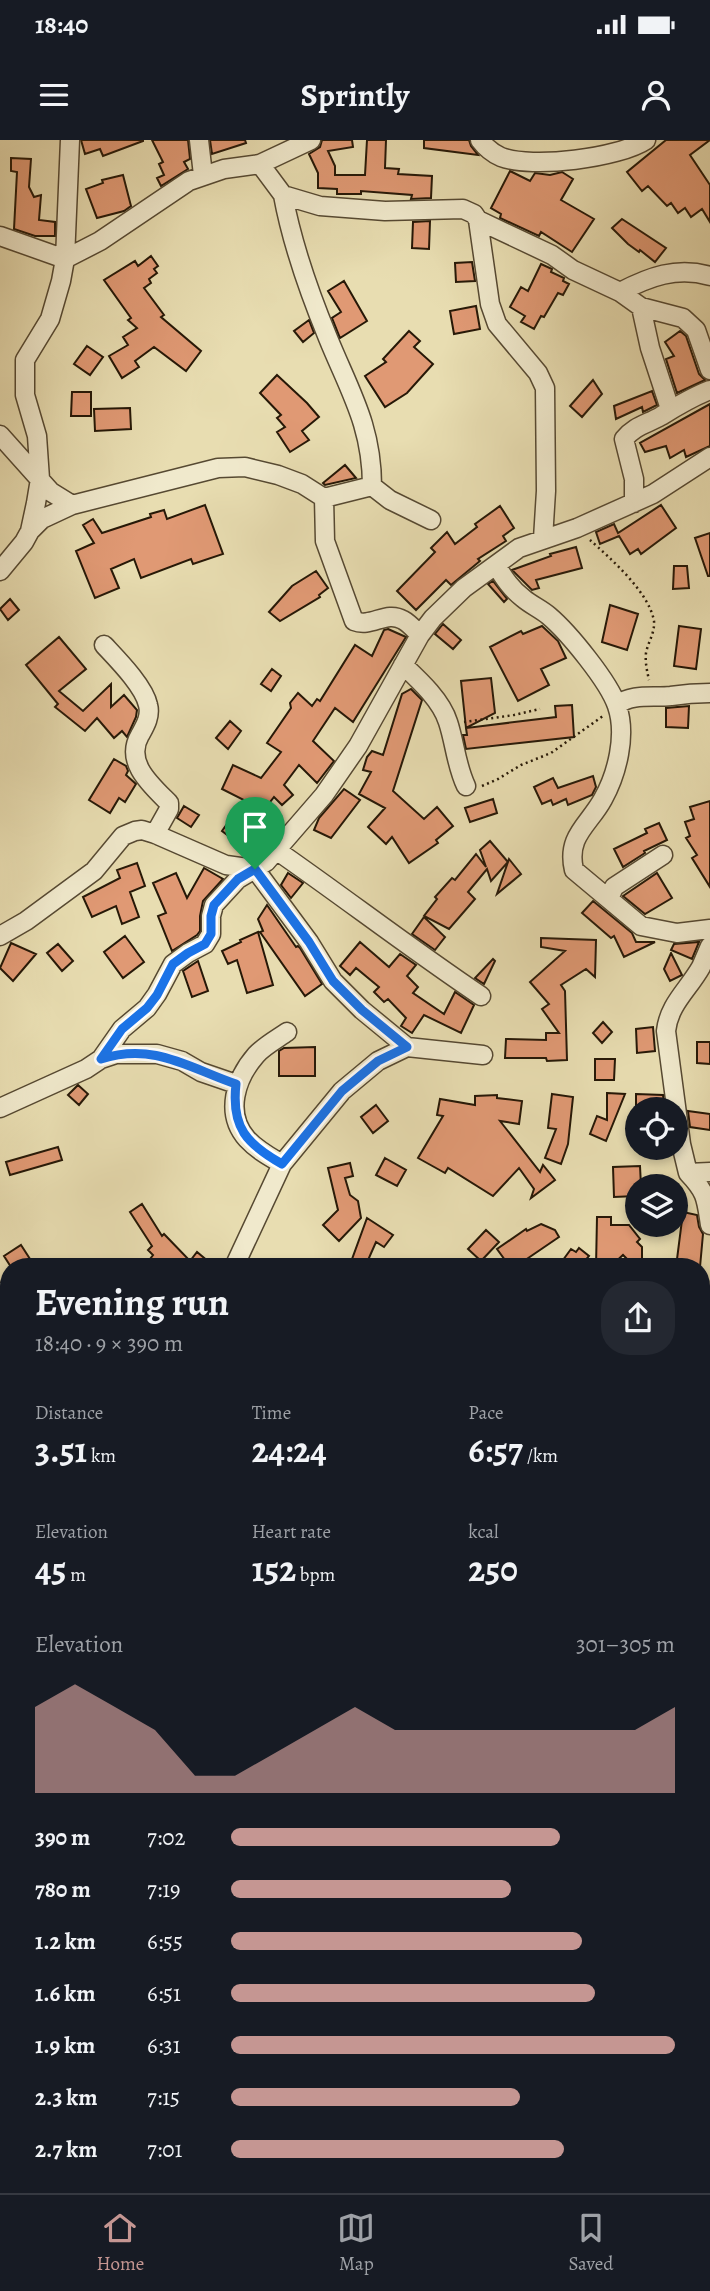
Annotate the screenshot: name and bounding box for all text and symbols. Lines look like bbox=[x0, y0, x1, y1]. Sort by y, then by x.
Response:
text: 18:40 bbox=[35, 7, 88, 42]
text: Sprintly bbox=[301, 73, 409, 117]
icon: menu bbox=[35, 76, 73, 114]
icon: person bbox=[637, 76, 675, 114]
pin bbox=[225, 797, 285, 869]
icon: arrive bbox=[236, 808, 274, 846]
map controls bbox=[625, 1097, 688, 1237]
button: locate bbox=[625, 1097, 688, 1160]
button: layers bbox=[625, 1174, 688, 1237]
text: Evening run bbox=[35, 1276, 229, 1328]
button: share bbox=[601, 1281, 675, 1355]
text: 18:40 · 9 × 390 m bbox=[35, 1328, 183, 1359]
text: Distance bbox=[35, 1400, 103, 1426]
text: Time bbox=[252, 1400, 291, 1426]
text: Pace bbox=[468, 1400, 504, 1426]
text: 3.51 bbox=[35, 1426, 87, 1474]
text: 24:24 bbox=[252, 1426, 327, 1474]
text: 6:57 bbox=[468, 1426, 523, 1474]
text: km bbox=[87, 1443, 116, 1469]
text: /km bbox=[523, 1443, 558, 1469]
text: Elevation bbox=[35, 1519, 108, 1545]
text: Heart rate bbox=[252, 1519, 331, 1545]
text: kcal bbox=[468, 1519, 499, 1545]
text: 45 bbox=[35, 1545, 66, 1593]
text: 152 bbox=[252, 1545, 296, 1593]
text: 250 bbox=[468, 1545, 518, 1593]
text: m bbox=[66, 1562, 86, 1588]
text: bpm bbox=[296, 1562, 335, 1588]
text: Elevation bbox=[35, 1629, 123, 1660]
text: 301–305 m bbox=[576, 1629, 675, 1660]
text: 390 m bbox=[35, 1822, 90, 1853]
text: 7:02 bbox=[147, 1822, 185, 1853]
text: 780 m bbox=[35, 1874, 91, 1905]
text: 7:19 bbox=[147, 1874, 180, 1905]
text: 1.2 km bbox=[35, 1926, 96, 1957]
text: 6:55 bbox=[147, 1926, 183, 1957]
text: 1.6 km bbox=[35, 1978, 95, 2009]
text: 6:51 bbox=[147, 1978, 181, 2009]
text: 1.9 km bbox=[35, 2030, 95, 2061]
text: 6:31 bbox=[147, 2030, 181, 2061]
text: 2.3 km bbox=[35, 2082, 98, 2113]
text: 7:15 bbox=[147, 2082, 180, 2113]
text: 2.7 km bbox=[35, 2134, 97, 2165]
text: 7:01 bbox=[147, 2134, 182, 2165]
tab: Home bbox=[97, 2209, 144, 2277]
tab: Map bbox=[337, 2209, 375, 2277]
tab: Saved bbox=[568, 2209, 613, 2277]

